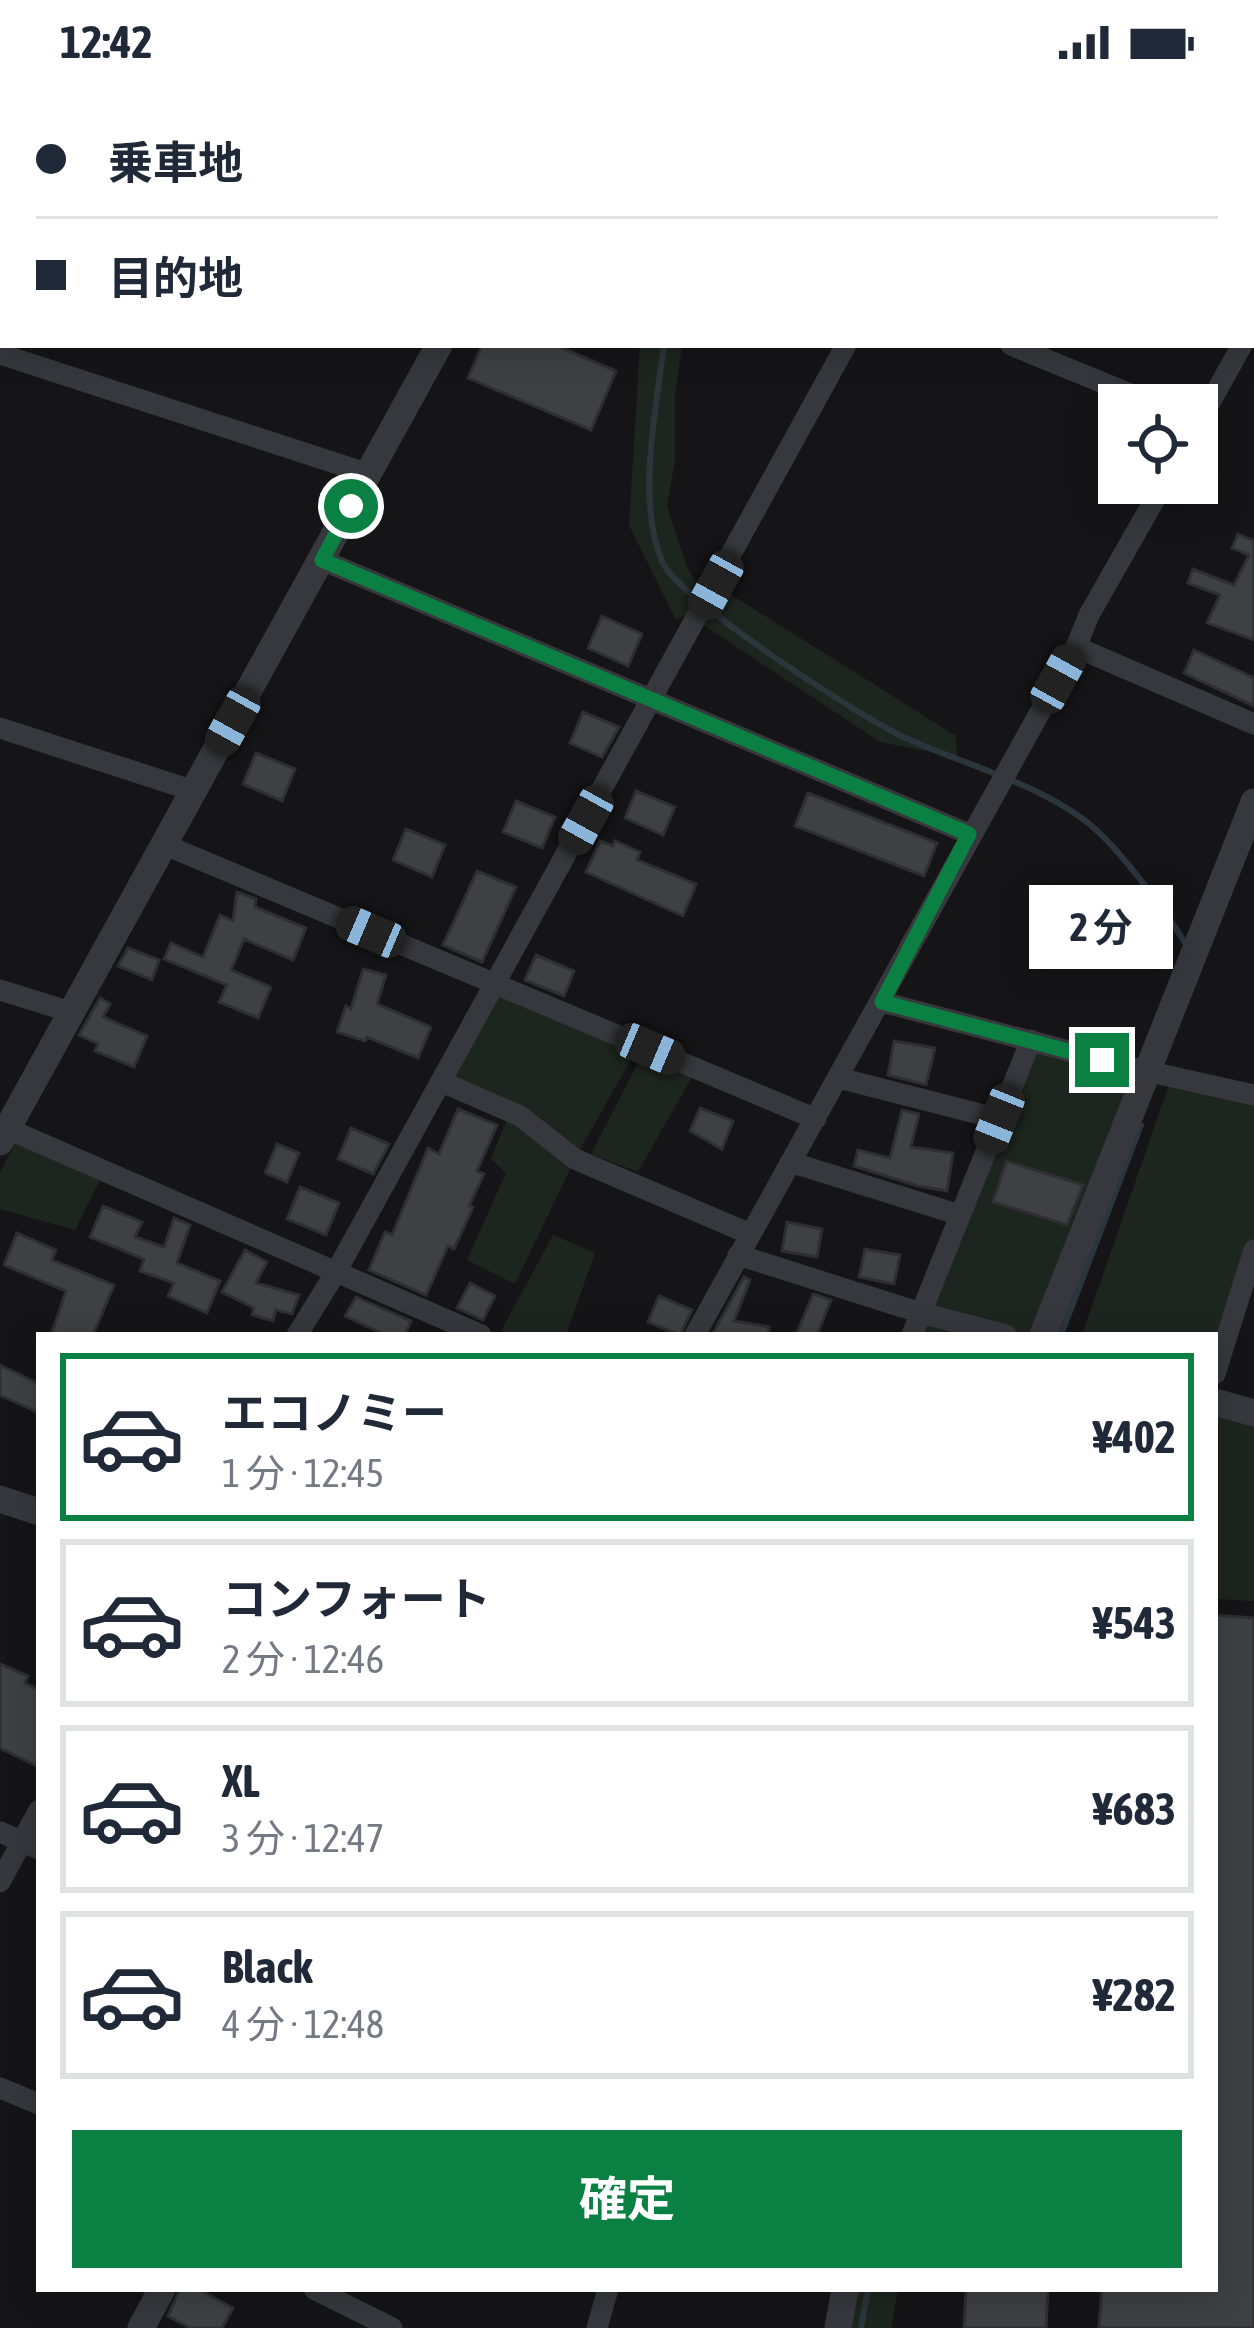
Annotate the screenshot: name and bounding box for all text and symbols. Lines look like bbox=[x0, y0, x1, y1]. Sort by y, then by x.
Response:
text: 12:42 bbox=[60, 16, 153, 68]
text: 乗車地 bbox=[108, 137, 243, 189]
text: 目的地 bbox=[108, 252, 243, 304]
map controls bbox=[1098, 384, 1218, 504]
button: locate bbox=[1098, 384, 1218, 504]
route start bbox=[324, 479, 378, 533]
car bbox=[683, 545, 749, 625]
car bbox=[1025, 639, 1091, 719]
car bbox=[200, 681, 266, 761]
car bbox=[553, 780, 619, 860]
callout: 2 分 bbox=[1030, 886, 1174, 970]
car bbox=[331, 901, 411, 963]
text: 2 分 bbox=[1070, 905, 1132, 949]
car bbox=[610, 1018, 690, 1080]
route end bbox=[1075, 1033, 1129, 1087]
car bbox=[969, 1079, 1029, 1159]
icon: car bbox=[78, 1383, 186, 1491]
text: エコノミー bbox=[222, 1387, 447, 1439]
text: ¥402 bbox=[1093, 1411, 1176, 1463]
text: 1 分 · 12:45 bbox=[222, 1451, 384, 1495]
icon: car bbox=[78, 1569, 186, 1677]
text: コンフォート bbox=[222, 1573, 491, 1625]
text: ¥543 bbox=[1093, 1597, 1176, 1649]
text: 2 分 · 12:46 bbox=[222, 1637, 384, 1681]
icon: car bbox=[78, 1755, 186, 1863]
text: XL bbox=[222, 1755, 260, 1807]
text: ¥683 bbox=[1093, 1783, 1176, 1835]
text: 3 分 · 12:47 bbox=[222, 1816, 384, 1860]
icon: car bbox=[78, 1941, 186, 2049]
text: Black bbox=[222, 1941, 313, 1993]
text: ¥282 bbox=[1093, 1969, 1176, 2021]
text: 4 分 · 12:48 bbox=[222, 2002, 384, 2046]
button: 確定 bbox=[72, 2130, 1182, 2268]

